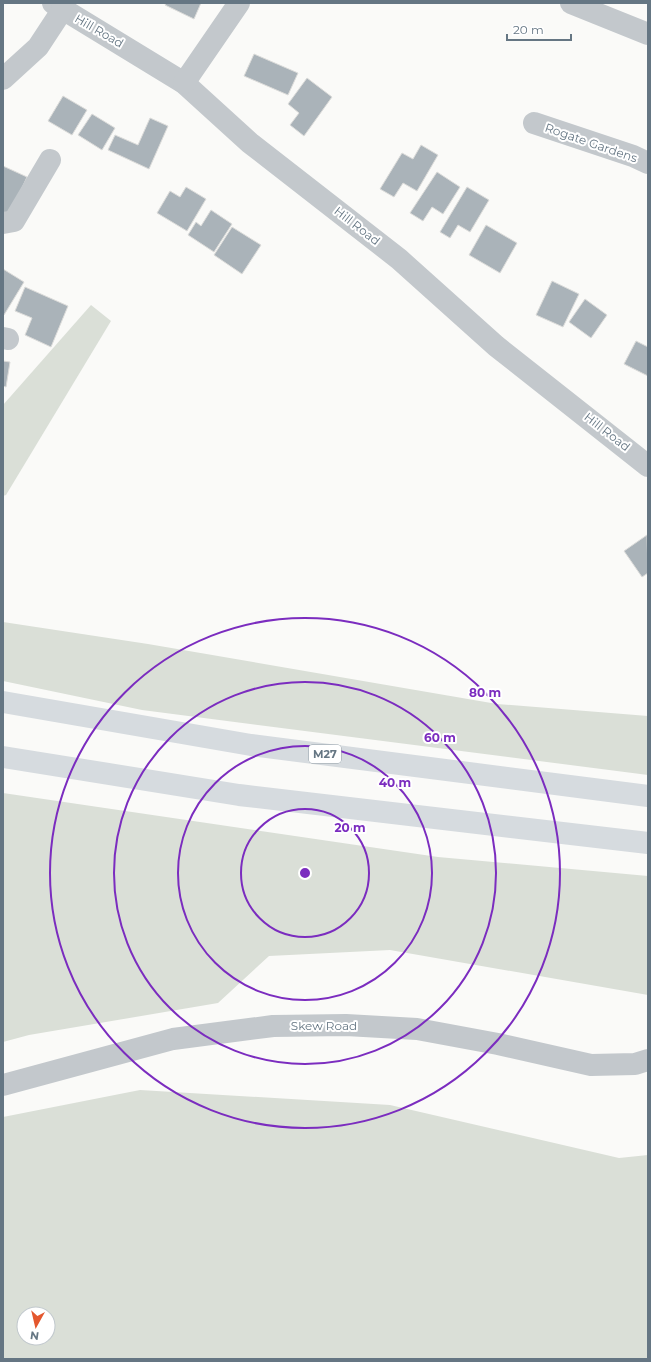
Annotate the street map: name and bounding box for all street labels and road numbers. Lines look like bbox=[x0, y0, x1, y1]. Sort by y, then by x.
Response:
street label: Hill Road bbox=[72, 11, 126, 51]
street label: Rogate Gardens bbox=[543, 120, 640, 165]
street label: Hill Road bbox=[331, 203, 383, 248]
street label: Hill Road bbox=[581, 409, 633, 454]
road number: M27 bbox=[309, 745, 341, 763]
street label: Skew Road bbox=[291, 1018, 357, 1033]

